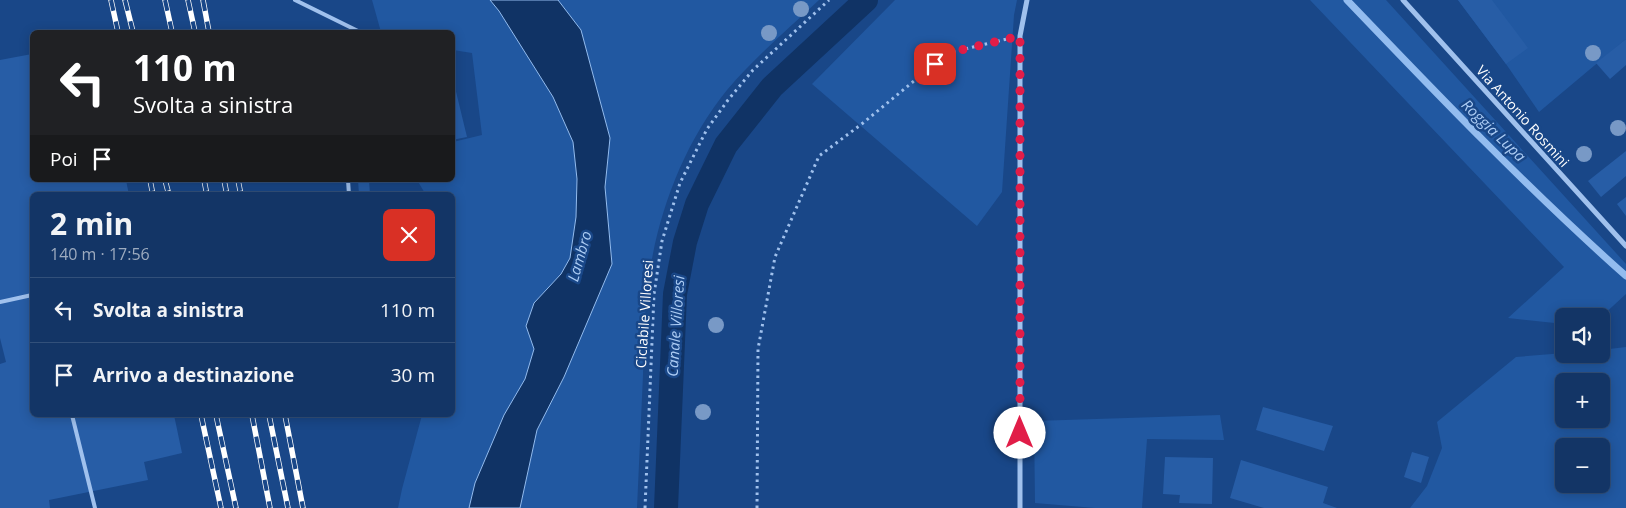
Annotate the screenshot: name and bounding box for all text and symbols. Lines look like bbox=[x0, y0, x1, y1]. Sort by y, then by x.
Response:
pin bbox=[914, 43, 956, 85]
text: 110 m bbox=[133, 44, 237, 91]
icon: left bbox=[50, 50, 115, 115]
icon: arrive bbox=[921, 50, 949, 78]
street label: Via Antonio Rosmini bbox=[1472, 61, 1574, 171]
text: Svolta a sinistra bbox=[133, 89, 293, 119]
water label: Roggia Lupa bbox=[1458, 94, 1531, 166]
icon: arrive bbox=[88, 145, 116, 173]
text: Poi bbox=[50, 146, 78, 172]
text: 2 min bbox=[50, 203, 133, 244]
button: close bbox=[383, 209, 435, 261]
water label: Lambro bbox=[562, 228, 596, 284]
text: 140 m · 17:56 bbox=[50, 243, 150, 265]
street label: Ciclabile Villoresi bbox=[631, 259, 657, 369]
water label: Canale Villoresi bbox=[661, 275, 689, 377]
icon: left bbox=[50, 296, 78, 324]
text: Svolta a sinistra bbox=[93, 297, 244, 323]
text: 110 m bbox=[380, 297, 435, 323]
map controls bbox=[1555, 308, 1610, 493]
button: sound bbox=[1555, 308, 1610, 363]
icon: arrive bbox=[50, 361, 78, 389]
text: Arrivo a destinazione bbox=[93, 362, 294, 388]
text: 30 m bbox=[391, 362, 435, 388]
button: + bbox=[1555, 373, 1610, 428]
position arrow bbox=[993, 406, 1045, 458]
button: − bbox=[1555, 438, 1610, 493]

